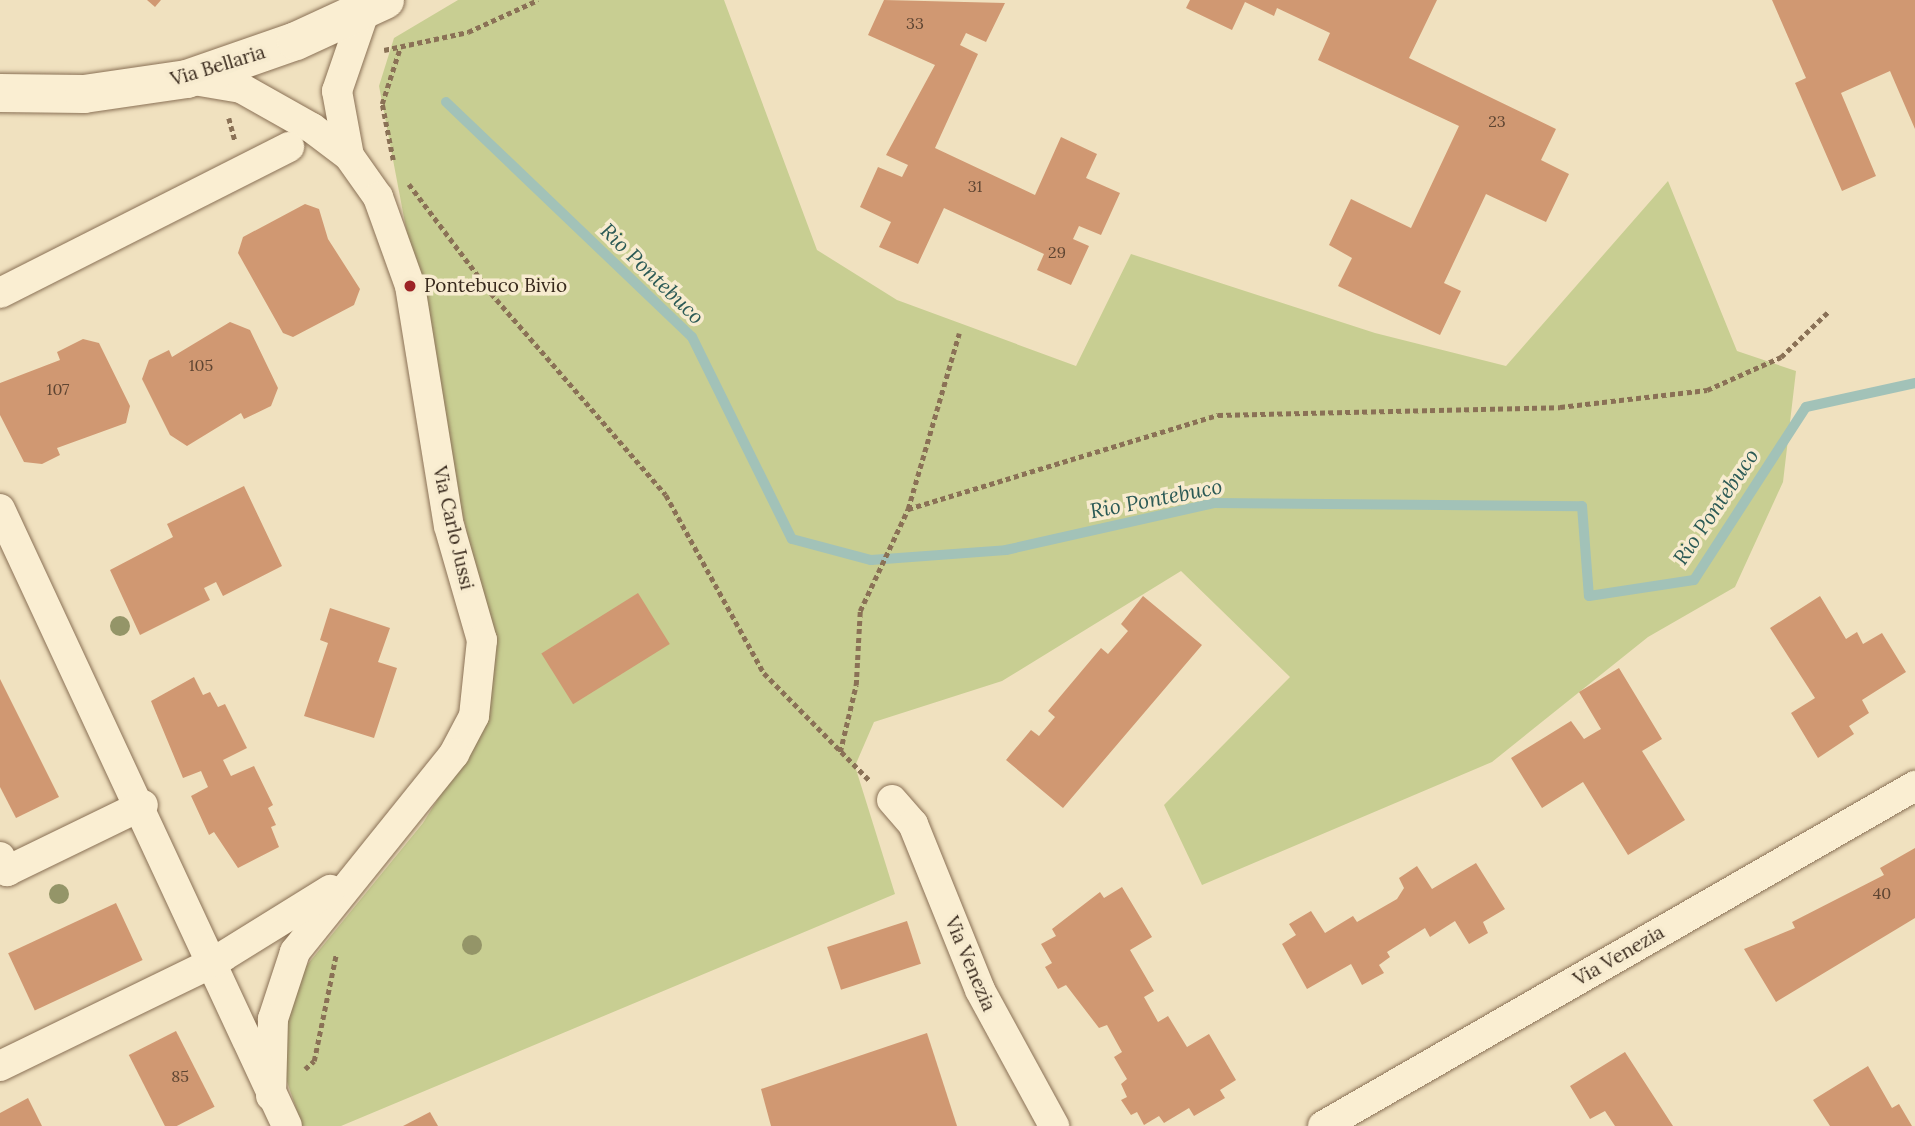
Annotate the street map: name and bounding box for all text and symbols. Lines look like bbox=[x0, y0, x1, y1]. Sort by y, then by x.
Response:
house number: 33 bbox=[906, 13, 924, 33]
street label: Via Bellaria bbox=[168, 41, 268, 91]
house number: 23 bbox=[1488, 111, 1506, 131]
house number: 31 bbox=[968, 176, 982, 196]
water label: Rio Pontebuco bbox=[595, 218, 709, 330]
house number: 29 bbox=[1048, 242, 1066, 262]
place label: Pontebuco Bivio bbox=[424, 275, 567, 297]
marker: Pontebuco Bivio bbox=[402, 278, 418, 294]
house number: 105 bbox=[189, 355, 213, 375]
house number: 107 bbox=[47, 379, 69, 399]
water label: Rio Pontebuco bbox=[1668, 444, 1764, 570]
street label: Via Carlo Jussi bbox=[428, 464, 478, 592]
water label: Rio Pontebuco bbox=[1088, 474, 1224, 524]
house number: 40 bbox=[1873, 883, 1891, 903]
street label: Via Venezia bbox=[940, 913, 1000, 1015]
street label: Via Venezia bbox=[1570, 921, 1668, 991]
house number: 85 bbox=[171, 1066, 189, 1086]

